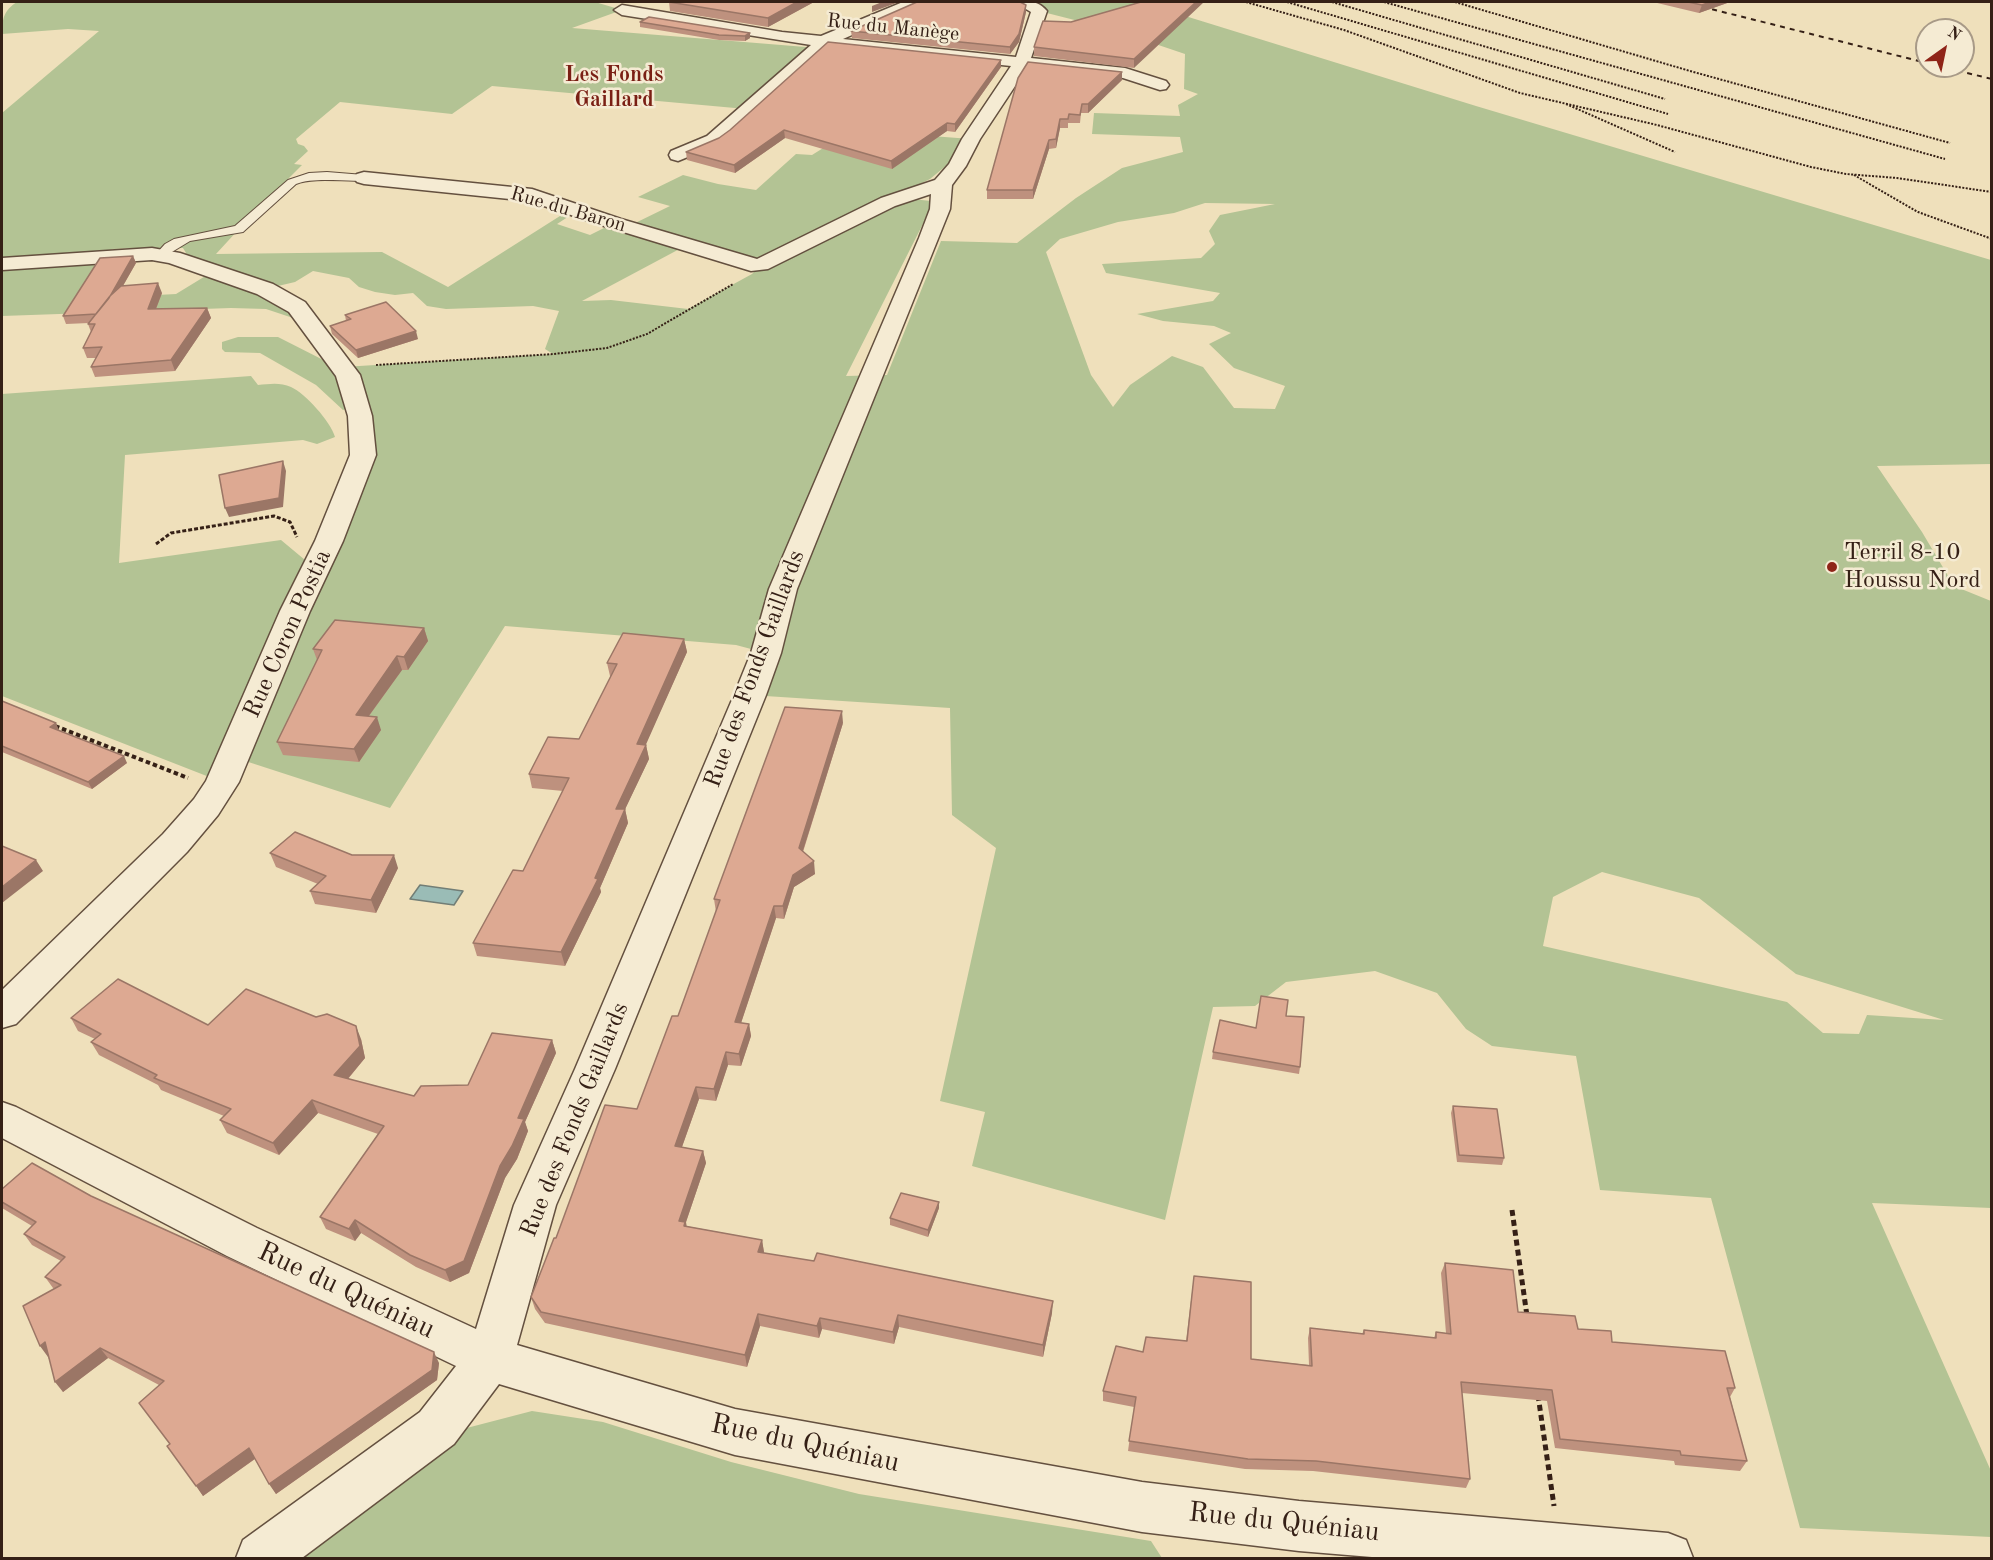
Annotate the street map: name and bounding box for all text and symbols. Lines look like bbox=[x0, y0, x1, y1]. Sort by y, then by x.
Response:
street label: Rue du Manège bbox=[826, 9, 960, 47]
north arrow bbox=[1915, 18, 1975, 78]
text: N bbox=[1944, 25, 1963, 45]
district label: Les Fonds Gaillard bbox=[564, 62, 664, 113]
street label: Rue du Baron bbox=[507, 182, 629, 238]
place label: Terril 8-10 Houssu Nord bbox=[1844, 539, 1981, 595]
street label: Rue Coron Postia bbox=[238, 545, 338, 723]
street label: Rue des Fonds Gaillards bbox=[699, 546, 811, 792]
marker: Terril 8-10 Houssu Nord bbox=[1825, 560, 1839, 574]
street label: Rue des Fonds Gaillards bbox=[515, 998, 635, 1242]
street label: Rue du Quéniau bbox=[252, 1235, 440, 1347]
street label: Rue du Quéniau bbox=[708, 1408, 902, 1480]
street label: Rue du Quéniau bbox=[1187, 1496, 1381, 1550]

